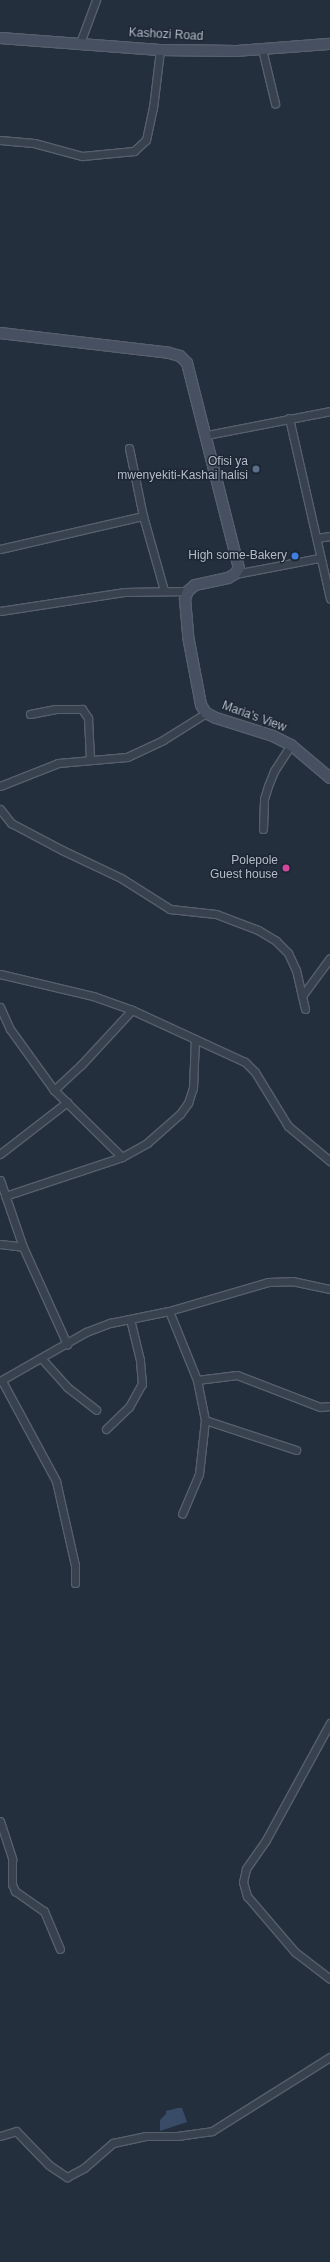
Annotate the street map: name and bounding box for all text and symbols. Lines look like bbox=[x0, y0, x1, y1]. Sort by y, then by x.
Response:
street label: Kashozi Road bbox=[128, 26, 204, 44]
place label: Ofisi ya mwenyekiti-Kashai halisi bbox=[117, 455, 248, 483]
marker: Ofisi ya mwenyekiti-Kashai halisi bbox=[251, 464, 261, 474]
place label: High some-Bakery bbox=[188, 549, 287, 563]
marker: High some-Bakery bbox=[290, 551, 300, 561]
street label: Maria's View bbox=[220, 699, 288, 735]
place label: Polepole Guest house bbox=[210, 854, 278, 882]
marker: Polepole Guest house bbox=[281, 863, 291, 873]

